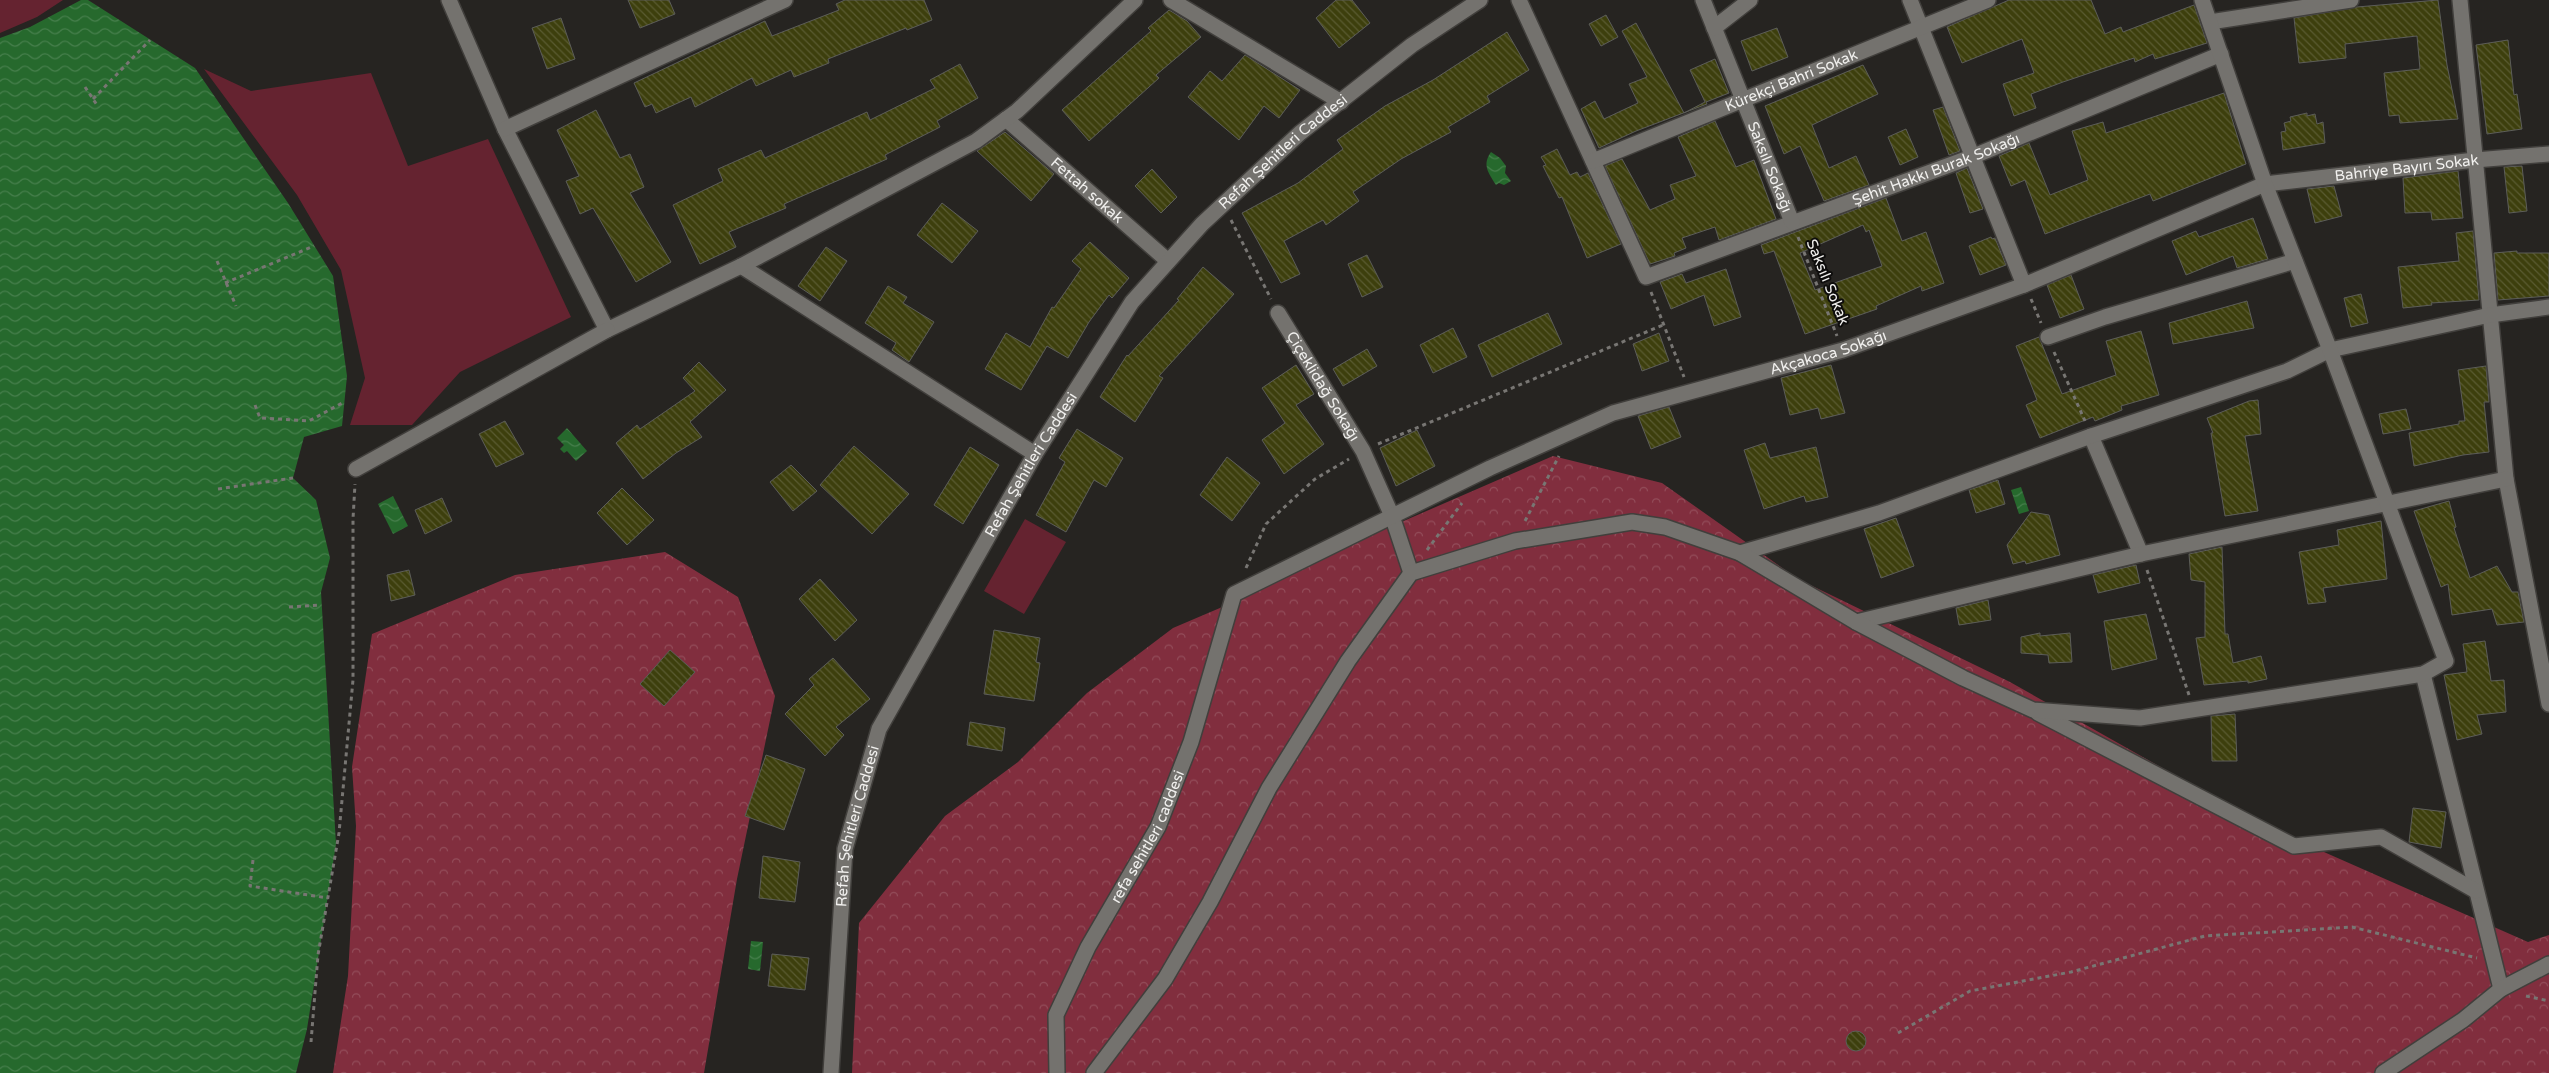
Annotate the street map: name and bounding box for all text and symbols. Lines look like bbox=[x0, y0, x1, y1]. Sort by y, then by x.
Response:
street label: Kürekçi Bahri Sokak bbox=[1722, 45, 1860, 115]
street label: Refah Şehitleri Caddesi bbox=[1215, 90, 1351, 213]
street label: Saksılı Sokağı bbox=[1744, 119, 1796, 215]
street label: Şehit Hakkı Burak Sokağı bbox=[1850, 129, 2022, 209]
street label: Bahriye Bayırı Sokak bbox=[2334, 151, 2479, 185]
street label: Fettah sokak bbox=[1047, 153, 1127, 227]
street label: Saksılı Sokak bbox=[1803, 236, 1853, 328]
street label: Akçakoca Sokağı bbox=[1768, 326, 1889, 379]
street label: Çiçeklidağ Sokağı bbox=[1282, 328, 1364, 444]
street label: Refah Şehitleri Caddesi bbox=[981, 389, 1081, 540]
street label: Refah Şehitleri Caddesi bbox=[832, 743, 883, 908]
street label: refa sehitleri caddesi bbox=[1107, 768, 1188, 906]

